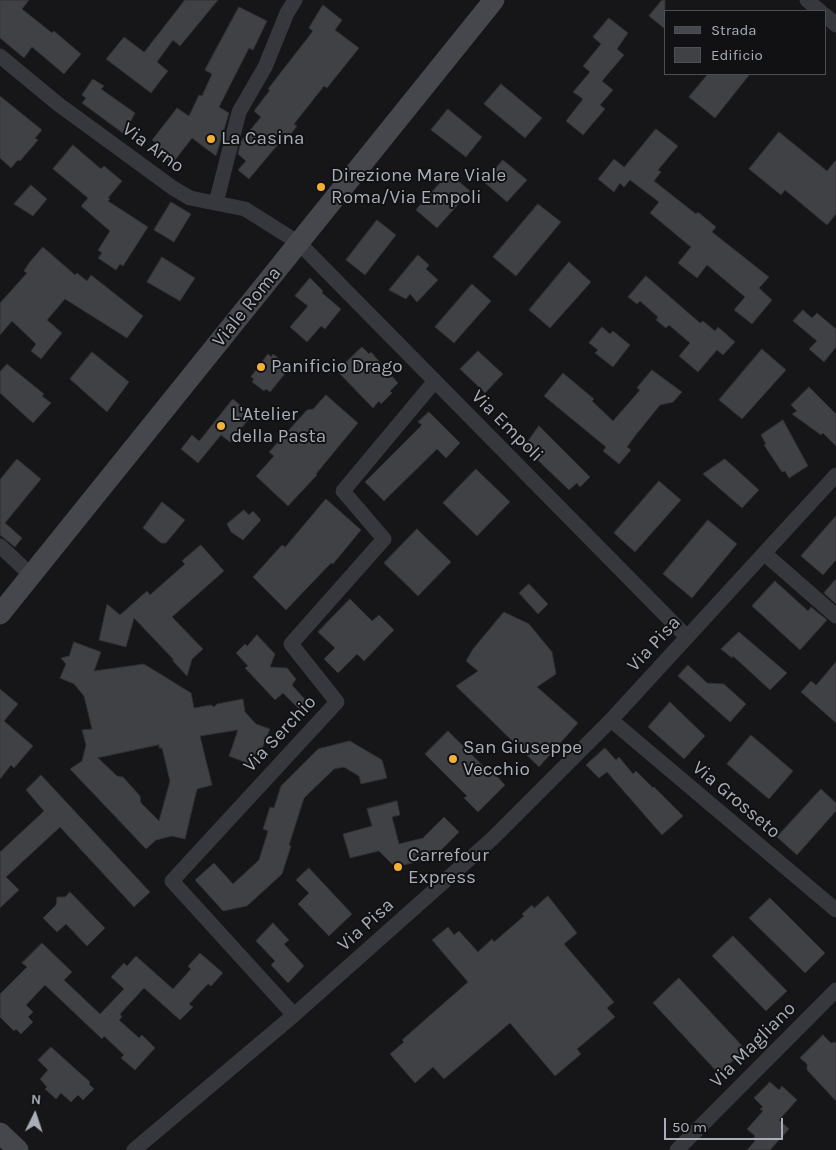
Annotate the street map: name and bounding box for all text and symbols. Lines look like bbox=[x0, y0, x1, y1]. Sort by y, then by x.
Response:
legend bbox=[664, 10, 826, 75]
text: Strada bbox=[711, 21, 757, 39]
text: Edificio bbox=[711, 46, 763, 64]
street label: Via Arno bbox=[118, 118, 188, 178]
place label: La Casina bbox=[221, 128, 305, 150]
marker: La Casina bbox=[205, 133, 217, 145]
place label: Direzione Mare Viale Roma/Via Empoli bbox=[331, 165, 506, 209]
marker: Direzione Mare Viale Roma/Via Empoli bbox=[315, 181, 327, 193]
street label: Viale Roma bbox=[208, 262, 286, 352]
place label: Panificio Drago bbox=[271, 356, 403, 378]
marker: Panificio Drago bbox=[255, 361, 267, 373]
street label: Via Empoli bbox=[466, 385, 548, 467]
place label: L'Atelier della Pasta bbox=[231, 404, 326, 448]
marker: L'Atelier della Pasta bbox=[215, 420, 227, 432]
street label: Via Pisa bbox=[622, 611, 686, 677]
street label: Via Serchio bbox=[239, 691, 321, 777]
place label: San Giuseppe Vecchio bbox=[463, 737, 582, 781]
marker: San Giuseppe Vecchio bbox=[447, 753, 459, 765]
street label: Via Grosseto bbox=[687, 757, 785, 843]
place label: Carrefour Express bbox=[408, 845, 489, 889]
marker: Carrefour Express bbox=[392, 861, 404, 873]
street label: Via Pisa bbox=[333, 894, 399, 956]
street label: Via Magliano bbox=[705, 997, 801, 1093]
north arrow bbox=[10, 1090, 60, 1140]
text: N bbox=[30, 1091, 42, 1108]
scale bar bbox=[666, 1108, 785, 1140]
text: 50 m bbox=[672, 1118, 707, 1136]

